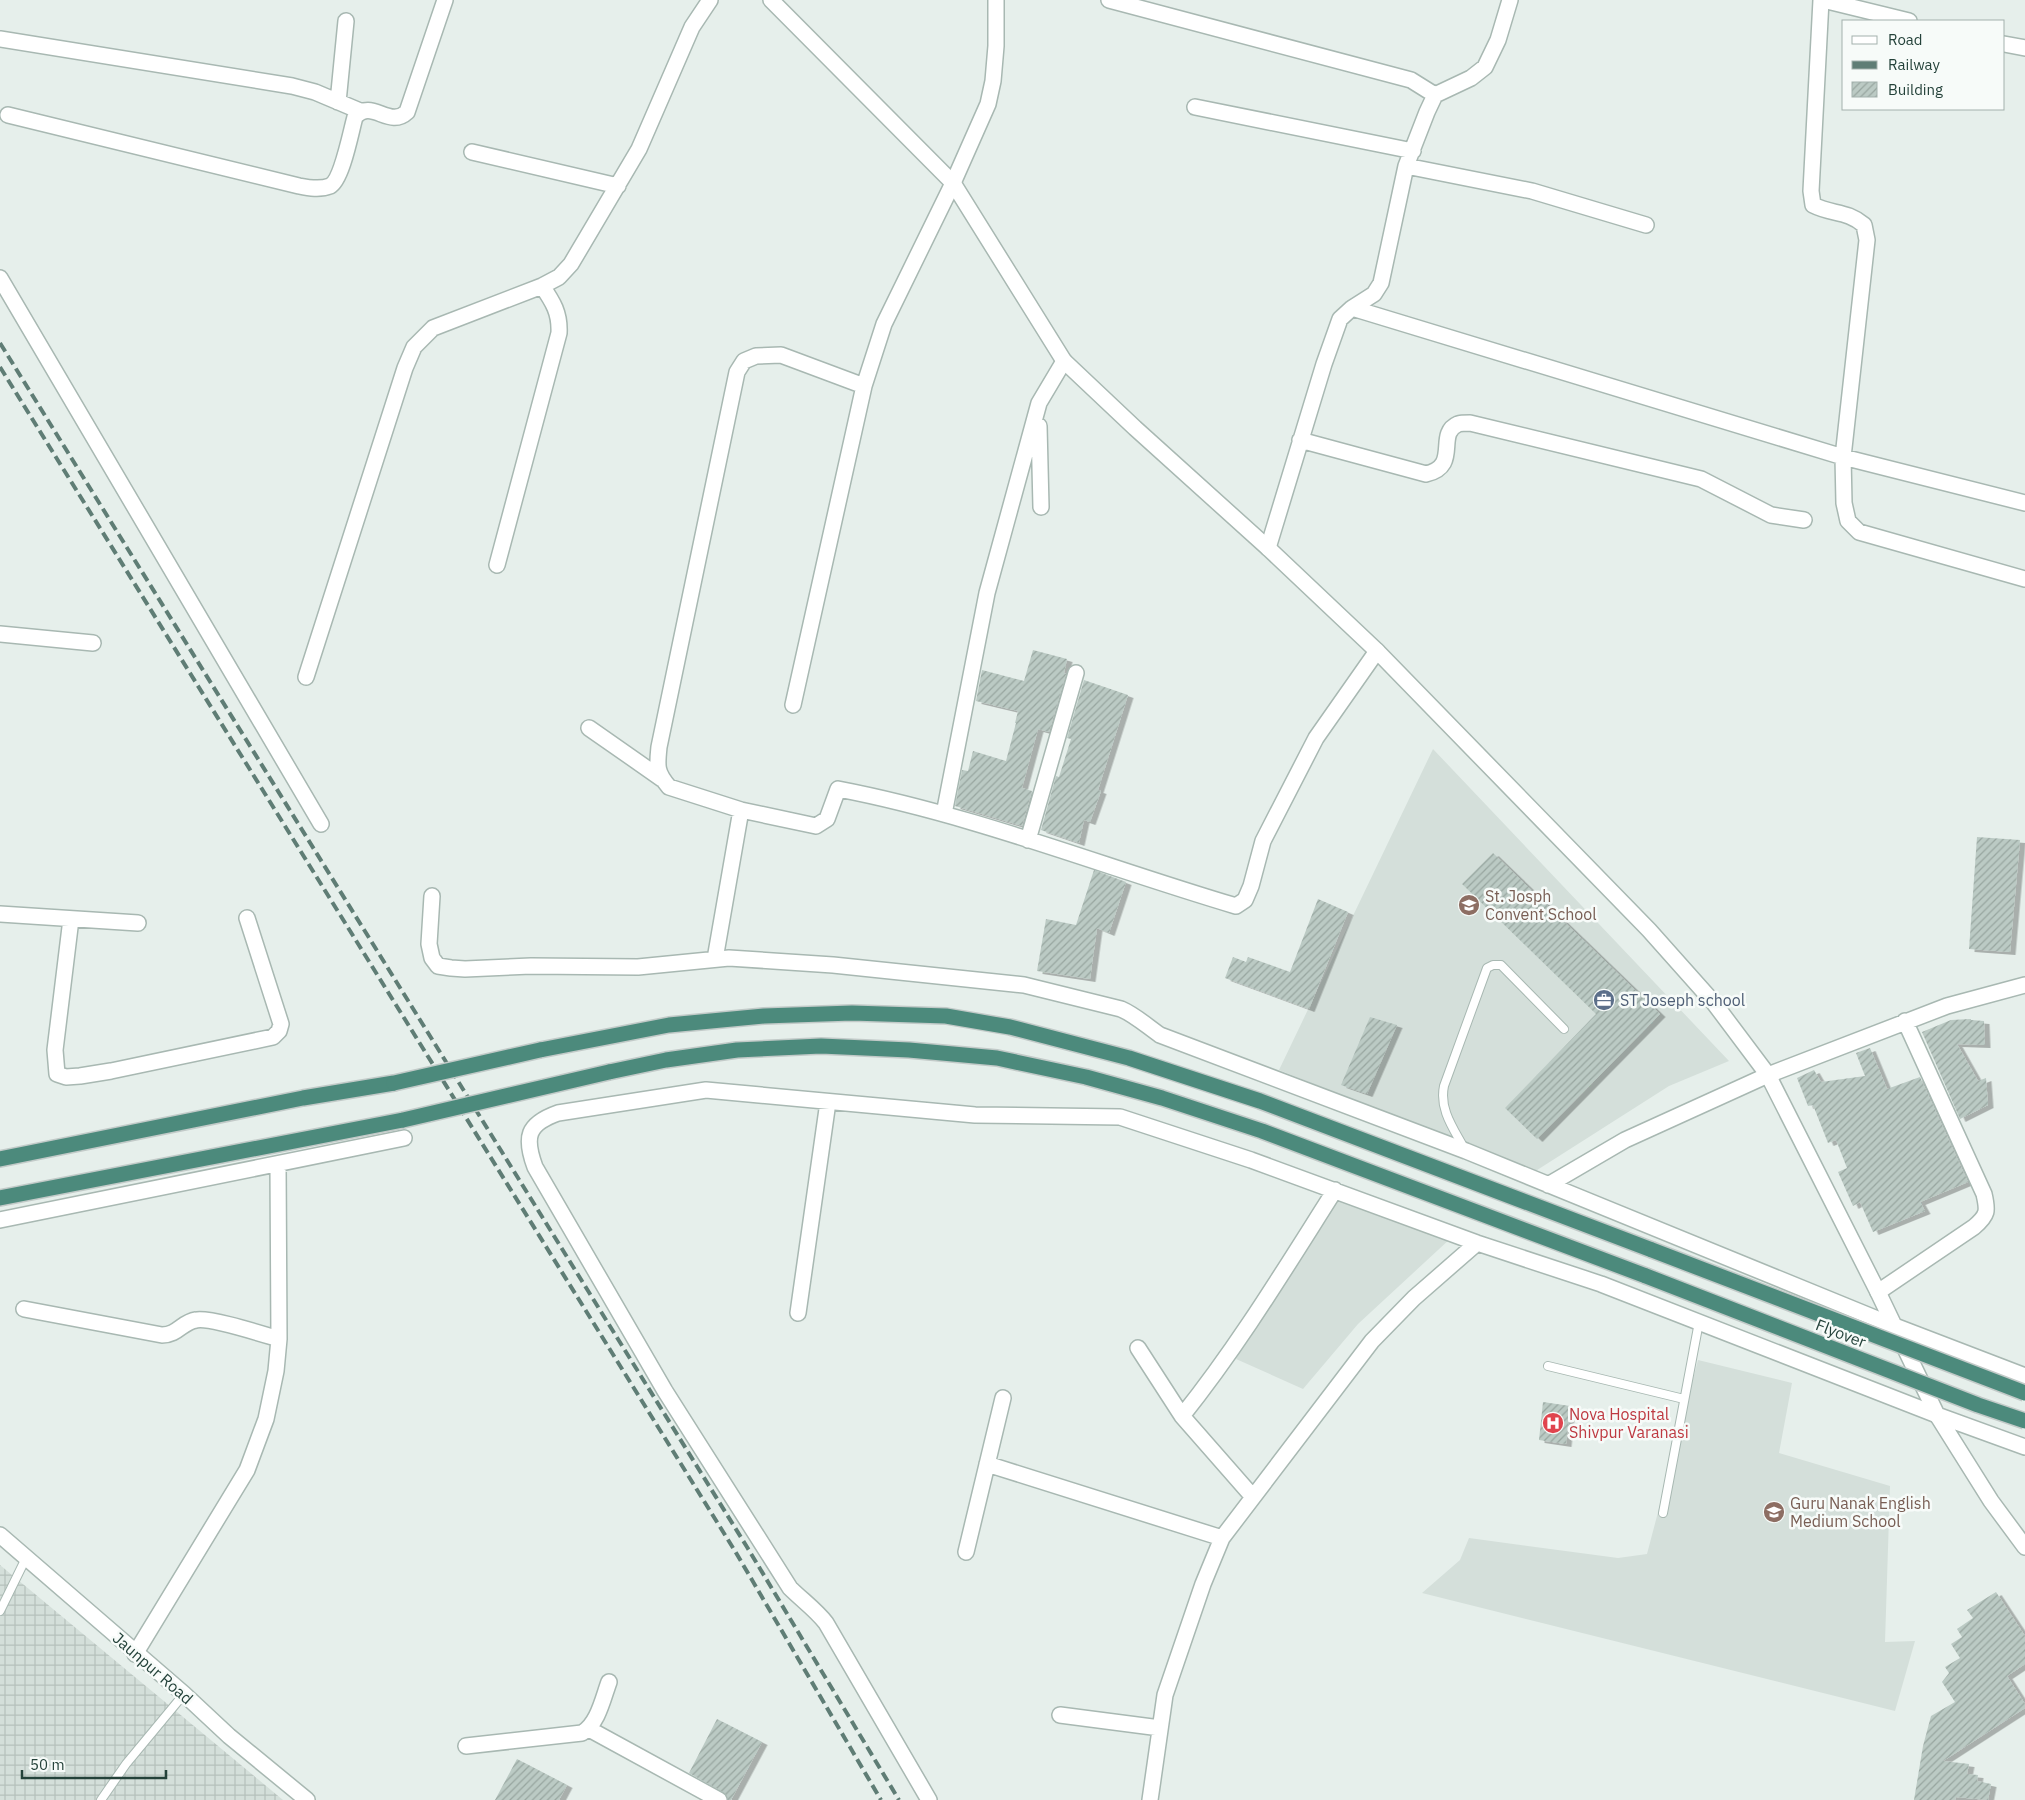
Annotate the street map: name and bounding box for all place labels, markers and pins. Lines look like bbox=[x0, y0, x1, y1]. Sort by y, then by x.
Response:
place label: St. Josph Convent School bbox=[1485, 886, 1597, 924]
school or university icon: St. Josph Convent School bbox=[1457, 893, 1481, 917]
office icon: ST Joseph school bbox=[1592, 988, 1616, 1012]
place label: ST Joseph school bbox=[1620, 990, 1745, 1010]
place label: Nova Hospital Shivpur Varanasi bbox=[1569, 1404, 1689, 1442]
hospital icon: Nova Hospital Shivpur Varanasi bbox=[1541, 1411, 1565, 1435]
place label: Guru Nanak English Medium School bbox=[1790, 1493, 1931, 1531]
school or university icon: Guru Nanak English Medium School bbox=[1762, 1500, 1786, 1524]

